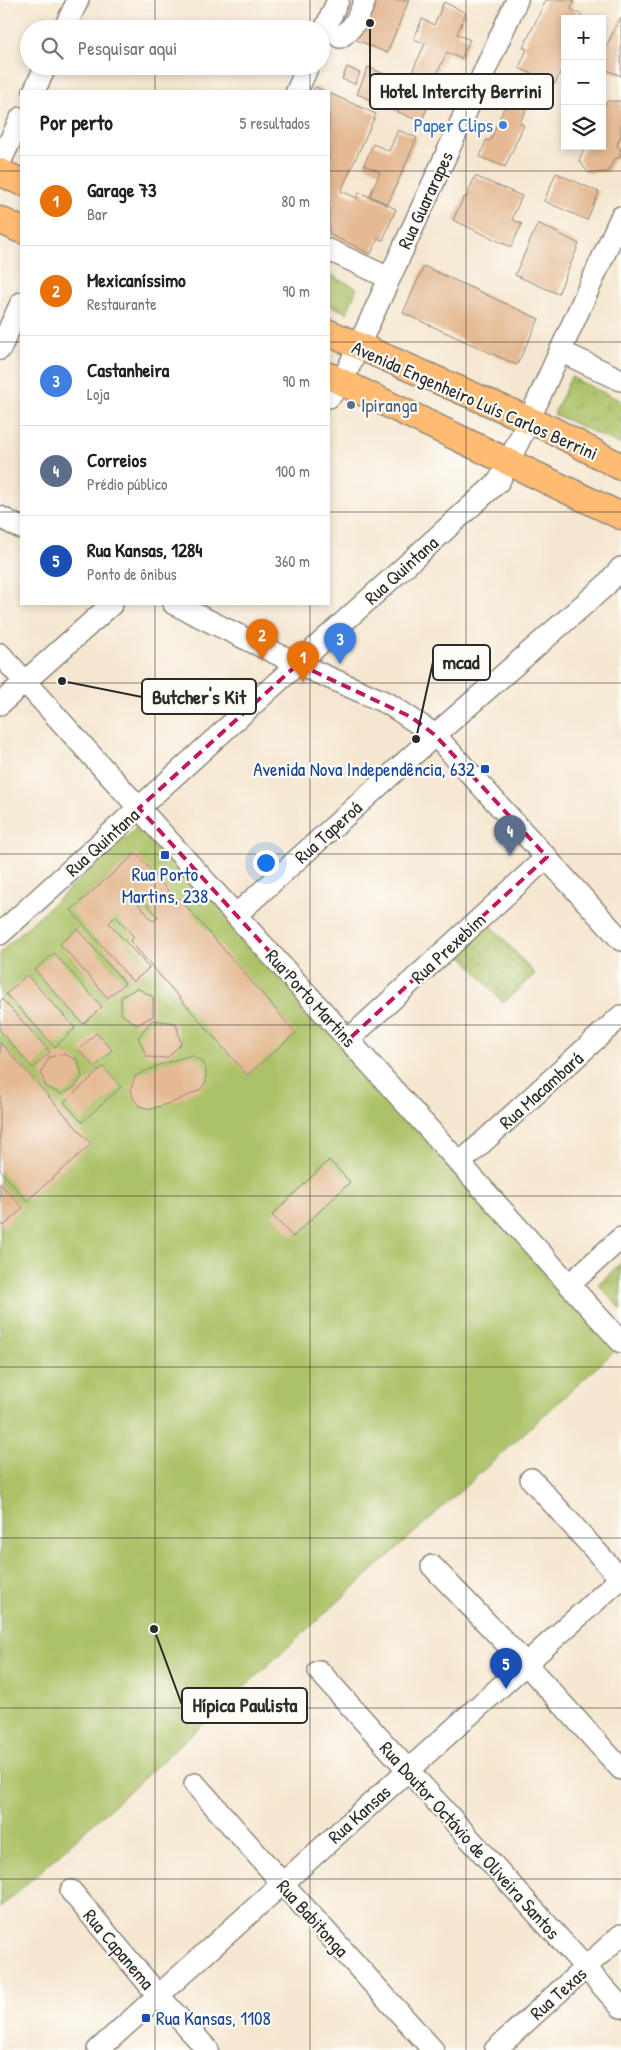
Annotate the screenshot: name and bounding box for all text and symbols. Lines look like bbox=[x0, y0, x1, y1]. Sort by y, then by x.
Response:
map controls bbox=[561, 15, 606, 150]
button: + bbox=[561, 15, 606, 60]
search box bbox=[20, 20, 330, 75]
icon: search bbox=[38, 34, 66, 62]
text: Pesquisar aqui bbox=[78, 35, 177, 61]
button: − bbox=[561, 60, 606, 105]
callout: Hotel Intercity Berrini bbox=[370, 74, 553, 109]
text: Hotel Intercity Berrini bbox=[380, 77, 542, 105]
button: layers bbox=[561, 105, 606, 150]
text: Por perto bbox=[40, 108, 113, 137]
text: 5 resultados bbox=[240, 112, 310, 134]
place label: Paper Clips bbox=[414, 112, 493, 138]
marker: Paper Clips bbox=[497, 119, 509, 131]
street label: Rua Guararapes bbox=[391, 147, 459, 253]
text: Garage 73 bbox=[87, 177, 157, 203]
text: 1 bbox=[53, 190, 59, 212]
text: 80 m bbox=[281, 190, 310, 212]
text: Bar bbox=[87, 203, 108, 225]
text: Mexicaníssimo bbox=[87, 267, 186, 293]
text: 2 bbox=[52, 280, 60, 302]
text: 90 m bbox=[282, 280, 310, 302]
text: Restaurante bbox=[87, 293, 157, 315]
street label: Avenida Engenheiro Luís Carlos Berrini bbox=[348, 334, 602, 466]
text: Castanheira bbox=[87, 357, 169, 383]
text: 3 bbox=[52, 370, 60, 392]
text: 90 m bbox=[282, 370, 310, 392]
text: Loja bbox=[87, 383, 109, 405]
place label: Ipiranga bbox=[361, 392, 418, 418]
marker: Ipiranga bbox=[345, 399, 357, 411]
text: Correios bbox=[87, 447, 147, 473]
text: 4 bbox=[53, 460, 59, 482]
text: 100 m bbox=[275, 460, 310, 482]
text: Prédio público bbox=[87, 473, 168, 495]
street label: Rua Quintana bbox=[358, 530, 444, 610]
text: Rua Kansas, 1284 bbox=[87, 537, 202, 563]
text: 5 bbox=[53, 550, 59, 572]
text: 360 m bbox=[275, 550, 310, 572]
text: Ponto de ônibus bbox=[87, 563, 177, 585]
pin: 2 bbox=[246, 619, 278, 660]
pin: 3 bbox=[324, 623, 356, 664]
pin: 1 bbox=[287, 641, 319, 682]
callout: mcad bbox=[433, 645, 490, 680]
text: mcad bbox=[443, 648, 480, 675]
callout: Butcher's Kit bbox=[142, 679, 256, 714]
text: Butcher's Kit bbox=[152, 683, 247, 710]
place label: Avenida Nova Independência, 632 bbox=[253, 756, 475, 782]
marker: Avenida Nova Independência, 632 bbox=[479, 763, 491, 775]
street label: Rua Taperoá bbox=[289, 794, 368, 869]
street label: Rua Quintana bbox=[59, 802, 145, 882]
pin: 4 bbox=[494, 815, 526, 856]
marker: Rua Porto Martins, 238 bbox=[159, 849, 171, 861]
your location bbox=[253, 850, 279, 876]
place label: Rua Porto Martins, 238 bbox=[122, 861, 208, 909]
street label: Rua Prexebim bbox=[405, 907, 491, 989]
street label: Rua Porto Martins bbox=[260, 943, 362, 1053]
street label: Rua Macambará bbox=[493, 1045, 589, 1135]
pin: 5 bbox=[490, 1648, 522, 1689]
callout: Hípica Paulista bbox=[182, 1688, 307, 1723]
text: Hípica Paulista bbox=[193, 1691, 298, 1719]
street label: Rua Doutor Octávio de Oliveira Santos bbox=[374, 1735, 566, 1945]
street label: Rua Kansas bbox=[322, 1779, 396, 1849]
street label: Rua Babitonga bbox=[271, 1874, 355, 1963]
street label: Rua Capanema bbox=[78, 1903, 161, 1995]
street label: Rua Texas bbox=[524, 1961, 592, 2025]
place label: Rua Kansas, 1108 bbox=[156, 2005, 271, 2031]
marker: Rua Kansas, 1108 bbox=[140, 2012, 152, 2024]

